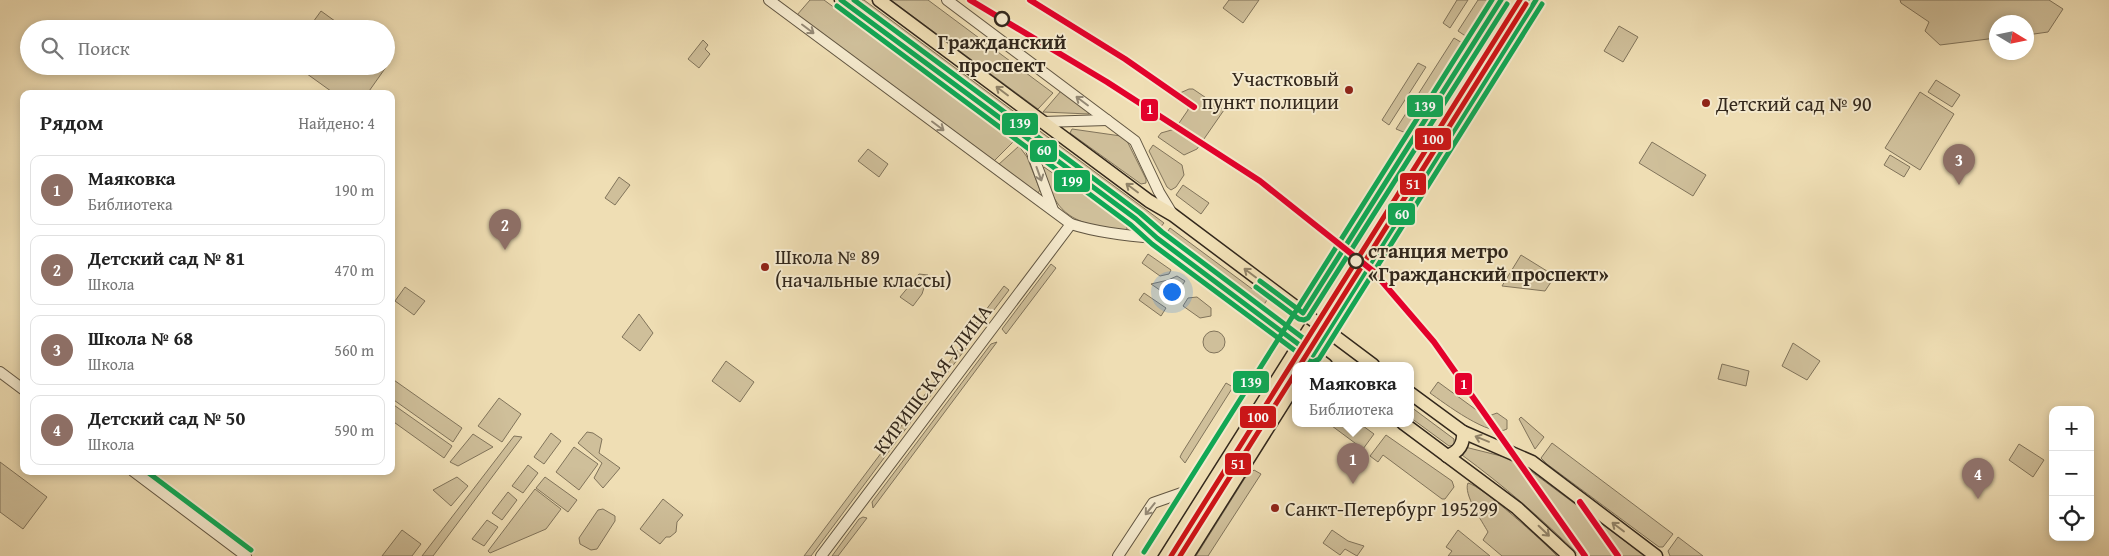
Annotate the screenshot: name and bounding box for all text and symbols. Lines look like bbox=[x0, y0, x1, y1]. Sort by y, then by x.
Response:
marker: Гражданский проспект bbox=[994, 11, 1010, 27]
north arrow bbox=[1989, 15, 2034, 60]
search box bbox=[20, 20, 395, 75]
one-way arrow bbox=[801, 24, 815, 34]
place label: Гражданский проспект bbox=[938, 27, 1067, 79]
icon: search bbox=[38, 34, 66, 62]
text: Поиск bbox=[78, 34, 130, 62]
place label: Участковый пункт полиции bbox=[1202, 64, 1339, 116]
marker: Участковый пункт полиции bbox=[1343, 84, 1355, 96]
one-way arrow bbox=[995, 86, 1009, 96]
place label: Детский сад № 90 bbox=[1715, 89, 1872, 118]
line badge: 139 bbox=[1406, 94, 1444, 118]
one-way arrow bbox=[1075, 96, 1089, 106]
text: 139 bbox=[1414, 96, 1436, 116]
marker: Детский сад № 90 bbox=[1700, 97, 1712, 109]
line badge: 1 bbox=[1140, 98, 1159, 122]
text: 1 bbox=[1146, 99, 1154, 119]
text: Рядом bbox=[40, 107, 103, 138]
text: Найдено: 4 bbox=[298, 111, 375, 135]
line badge: 139 bbox=[1001, 112, 1039, 136]
text: 139 bbox=[1009, 113, 1031, 133]
one-way arrow bbox=[931, 121, 945, 131]
line badge: 100 bbox=[1414, 127, 1452, 151]
text: 100 bbox=[1422, 129, 1444, 149]
line badge: 60 bbox=[1029, 139, 1058, 163]
text: 60 bbox=[1037, 140, 1051, 160]
pin: 3 bbox=[1943, 144, 1975, 185]
text: Маяковка bbox=[88, 164, 176, 192]
one-way arrow bbox=[1035, 166, 1044, 182]
line badge: 199 bbox=[1053, 169, 1091, 193]
text: 199 bbox=[1061, 171, 1083, 191]
line badge: 51 bbox=[1399, 172, 1427, 196]
text: 51 bbox=[1406, 174, 1420, 194]
text: 1 bbox=[53, 178, 61, 202]
text: 190 m bbox=[334, 178, 374, 202]
one-way arrow bbox=[1125, 183, 1139, 193]
text: Библиотека bbox=[88, 192, 173, 216]
line badge: 60 bbox=[1387, 202, 1416, 226]
text: 60 bbox=[1395, 204, 1409, 224]
pin: 2 bbox=[489, 209, 521, 250]
place label: станция метро «Гражданский проспект» bbox=[1368, 236, 1609, 288]
place label: Школа № 89 (начальные классы) bbox=[775, 242, 952, 294]
text: Детский сад № 81 bbox=[88, 244, 245, 272]
marker: станция метро «Гражданский проспект» bbox=[1348, 253, 1364, 269]
text: 2 bbox=[53, 258, 61, 282]
text: 470 m bbox=[334, 258, 374, 282]
marker: Школа № 89 (начальные классы) bbox=[759, 261, 771, 273]
one-way arrow bbox=[1244, 268, 1257, 279]
text: Школа bbox=[88, 272, 134, 296]
your location bbox=[1159, 279, 1185, 305]
street label: КИРИШСКАЯ УЛИЦА bbox=[866, 298, 998, 460]
text: Школа № 68 bbox=[88, 324, 193, 352]
text: 3 bbox=[53, 338, 61, 362]
text: 560 m bbox=[334, 338, 374, 362]
text: Школа bbox=[88, 352, 134, 376]
popup bbox=[1292, 362, 1414, 427]
text: Маяковка bbox=[1309, 369, 1397, 397]
line badge: 139 bbox=[1232, 370, 1270, 394]
text: 139 bbox=[1240, 372, 1262, 392]
line badge: 1 bbox=[1454, 372, 1473, 396]
text: 1 bbox=[1460, 374, 1468, 394]
text: Библиотека bbox=[1309, 397, 1394, 421]
text: Детский сад № 50 bbox=[88, 404, 245, 432]
line badge: 100 bbox=[1239, 405, 1277, 429]
map controls bbox=[2049, 406, 2094, 541]
button: + bbox=[2049, 406, 2094, 451]
text: 100 bbox=[1247, 407, 1269, 427]
text: 4 bbox=[53, 418, 61, 442]
text: 590 m bbox=[334, 418, 374, 442]
text: Школа bbox=[88, 432, 134, 456]
one-way arrow bbox=[1475, 434, 1490, 444]
pin: 1 bbox=[1337, 443, 1369, 484]
button: − bbox=[2049, 451, 2094, 496]
line badge: 51 bbox=[1224, 452, 1252, 476]
text: 51 bbox=[1231, 454, 1245, 474]
pin: 4 bbox=[1962, 458, 1994, 499]
place label: Санкт-Петербург 195299 bbox=[1285, 494, 1498, 523]
button: locate bbox=[2049, 496, 2094, 541]
one-way arrow bbox=[1144, 502, 1155, 515]
marker: Санкт-Петербург 195299 bbox=[1269, 502, 1281, 514]
one-way arrow bbox=[1612, 521, 1625, 532]
one-way arrow bbox=[1538, 525, 1550, 537]

